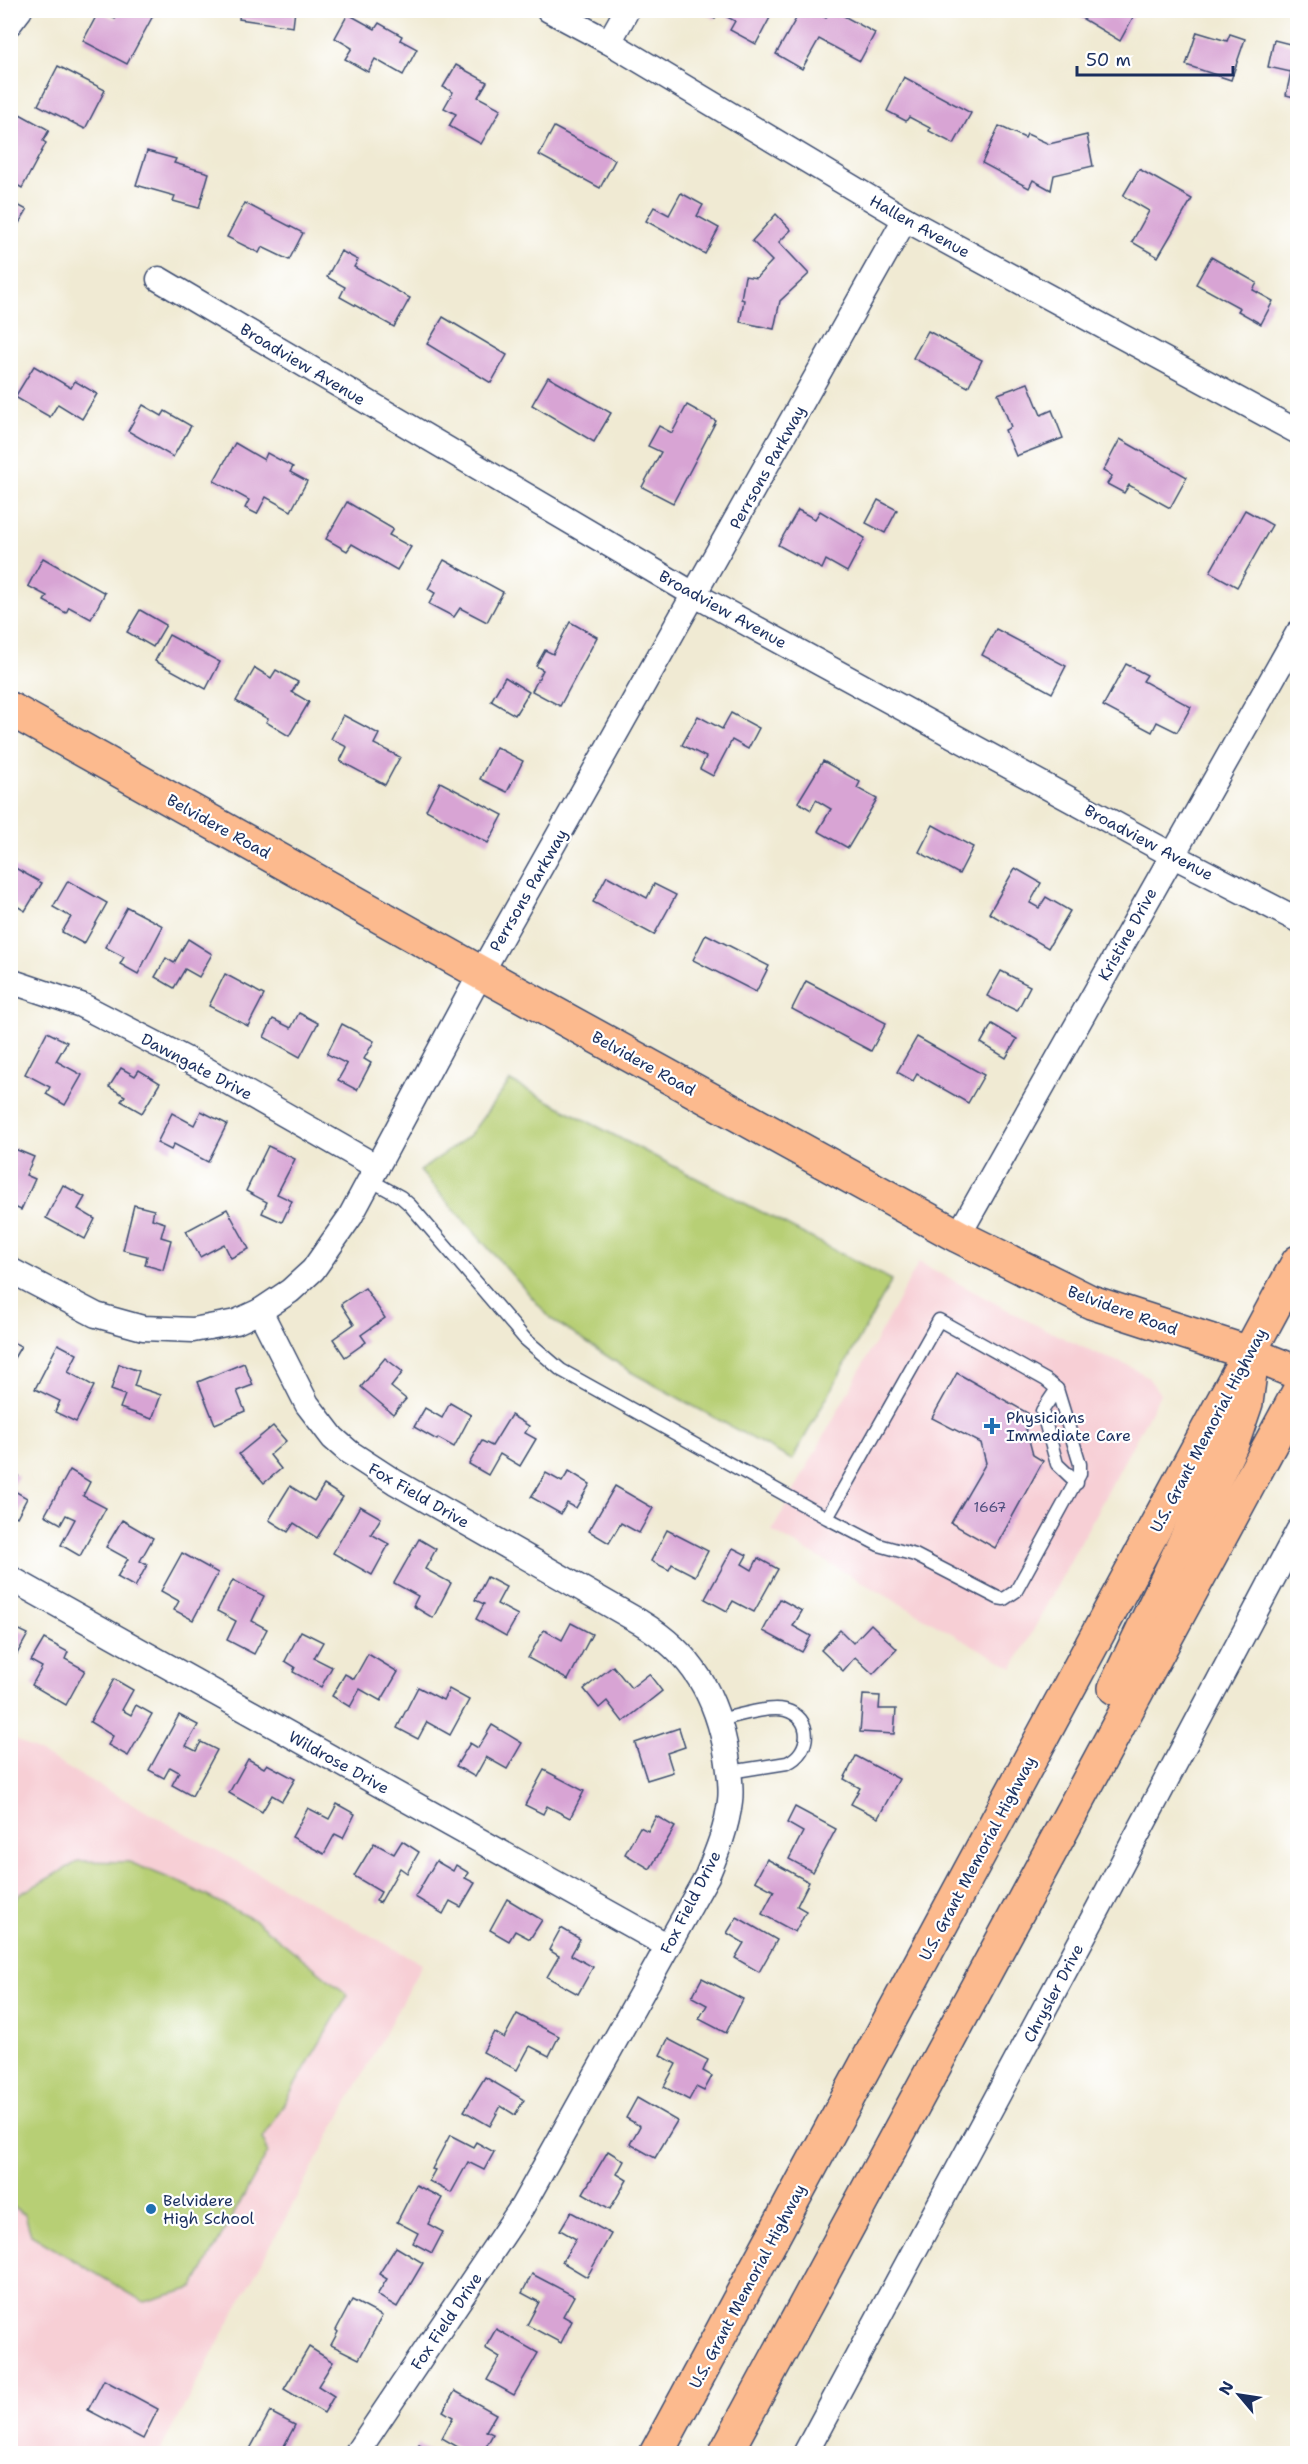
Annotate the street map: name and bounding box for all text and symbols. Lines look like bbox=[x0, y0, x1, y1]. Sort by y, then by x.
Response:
scale bar bbox=[1077, 39, 1233, 77]
text: 50 m bbox=[1086, 48, 1131, 72]
street label: Hallen Avenue bbox=[866, 190, 974, 263]
street label: Broadview Avenue bbox=[236, 319, 369, 410]
street label: Perrsons Parkway bbox=[725, 402, 810, 533]
street label: Broadview Avenue bbox=[655, 566, 790, 653]
street label: Belvidere Road bbox=[163, 789, 274, 864]
street label: Broadview Avenue bbox=[1081, 800, 1217, 885]
street label: Perrsons Parkway bbox=[485, 825, 572, 955]
street label: Kristine Drive bbox=[1093, 884, 1162, 984]
street label: Belvidere Road bbox=[588, 1026, 699, 1101]
street label: Dawngate Drive bbox=[137, 1028, 256, 1105]
street label: Belvidere Road bbox=[1065, 1281, 1181, 1340]
street label: U.S. Grant Memorial Highway bbox=[1145, 1324, 1271, 1536]
place label: Physicians Immediate Care bbox=[1006, 1407, 1131, 1446]
marker: Physicians Immediate Care bbox=[983, 1417, 1001, 1435]
street label: Fox Field Drive bbox=[365, 1458, 473, 1533]
house number: 1667 bbox=[974, 1498, 1006, 1516]
street label: Wildrose Drive bbox=[285, 1726, 393, 1799]
street label: U.S. Grant Memorial Highway bbox=[914, 1752, 1040, 1964]
street label: Fox Field Drive bbox=[655, 1847, 725, 1957]
street label: Chrysler Drive bbox=[1019, 1940, 1088, 2046]
street label: U.S. Grant Memorial Highway bbox=[684, 2180, 810, 2392]
place label: Belvidere High School bbox=[163, 2190, 255, 2229]
marker: Belvidere High School bbox=[144, 2202, 158, 2216]
street label: Fox Field Drive bbox=[406, 2269, 487, 2374]
north arrow bbox=[1209, 2365, 1269, 2425]
text: N bbox=[1214, 2377, 1239, 2399]

